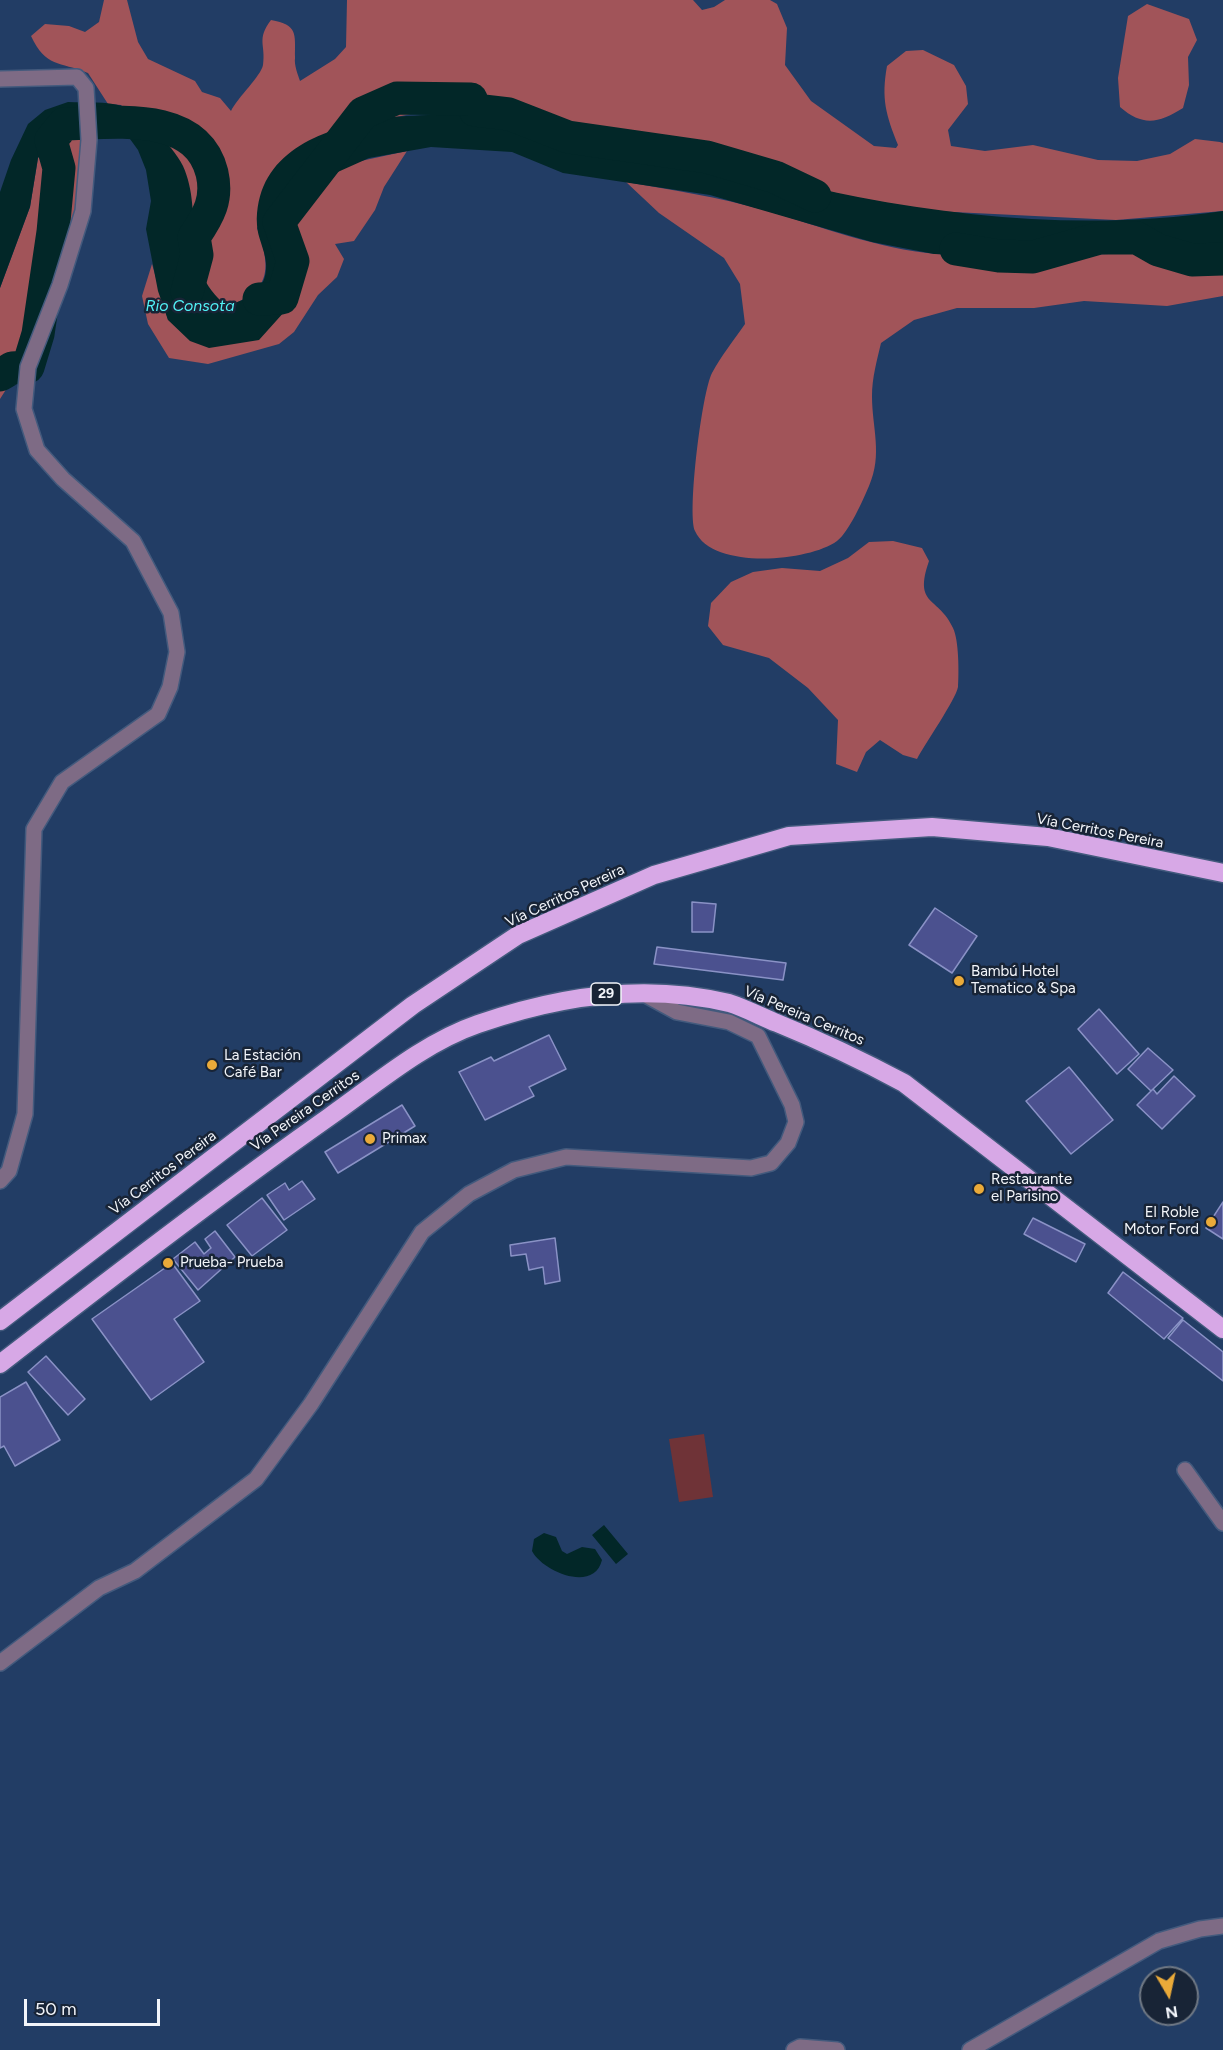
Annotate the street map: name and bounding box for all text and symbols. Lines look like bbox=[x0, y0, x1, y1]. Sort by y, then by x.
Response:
water label: Rio Consota bbox=[145, 296, 235, 316]
street label: Vía Cerritos Pereira bbox=[1035, 810, 1165, 852]
street label: Vía Cerritos Pereira bbox=[503, 861, 627, 931]
place label: Bambú Hotel Tematico & Spa bbox=[971, 963, 1076, 998]
marker: Bambú Hotel Tematico & Spa bbox=[952, 974, 966, 988]
road number: 29 bbox=[591, 983, 621, 1005]
street label: Vía Pereira Cerritos bbox=[741, 983, 867, 1049]
place label: La Estación Café Bar bbox=[224, 1047, 301, 1082]
marker: La Estación Café Bar bbox=[205, 1058, 219, 1072]
street label: Vía Pereira Cerritos bbox=[247, 1067, 363, 1155]
street label: Vía Cerritos Pereira bbox=[106, 1127, 220, 1219]
place label: Primax bbox=[382, 1130, 427, 1148]
marker: Primax bbox=[363, 1132, 377, 1146]
place label: Restaurante el Parisino bbox=[991, 1171, 1072, 1206]
marker: Restaurante el Parisino bbox=[972, 1182, 986, 1196]
place label: El Roble Motor Ford bbox=[1124, 1204, 1199, 1239]
marker: El Roble Motor Ford bbox=[1204, 1215, 1218, 1229]
place label: Prueba- Prueba bbox=[180, 1254, 283, 1272]
marker: Prueba- Prueba bbox=[161, 1256, 175, 1270]
north arrow bbox=[1139, 1966, 1199, 2026]
scale bar bbox=[27, 1987, 164, 2025]
text: 50 m bbox=[35, 1998, 77, 2020]
text: N bbox=[1164, 2002, 1179, 2023]

